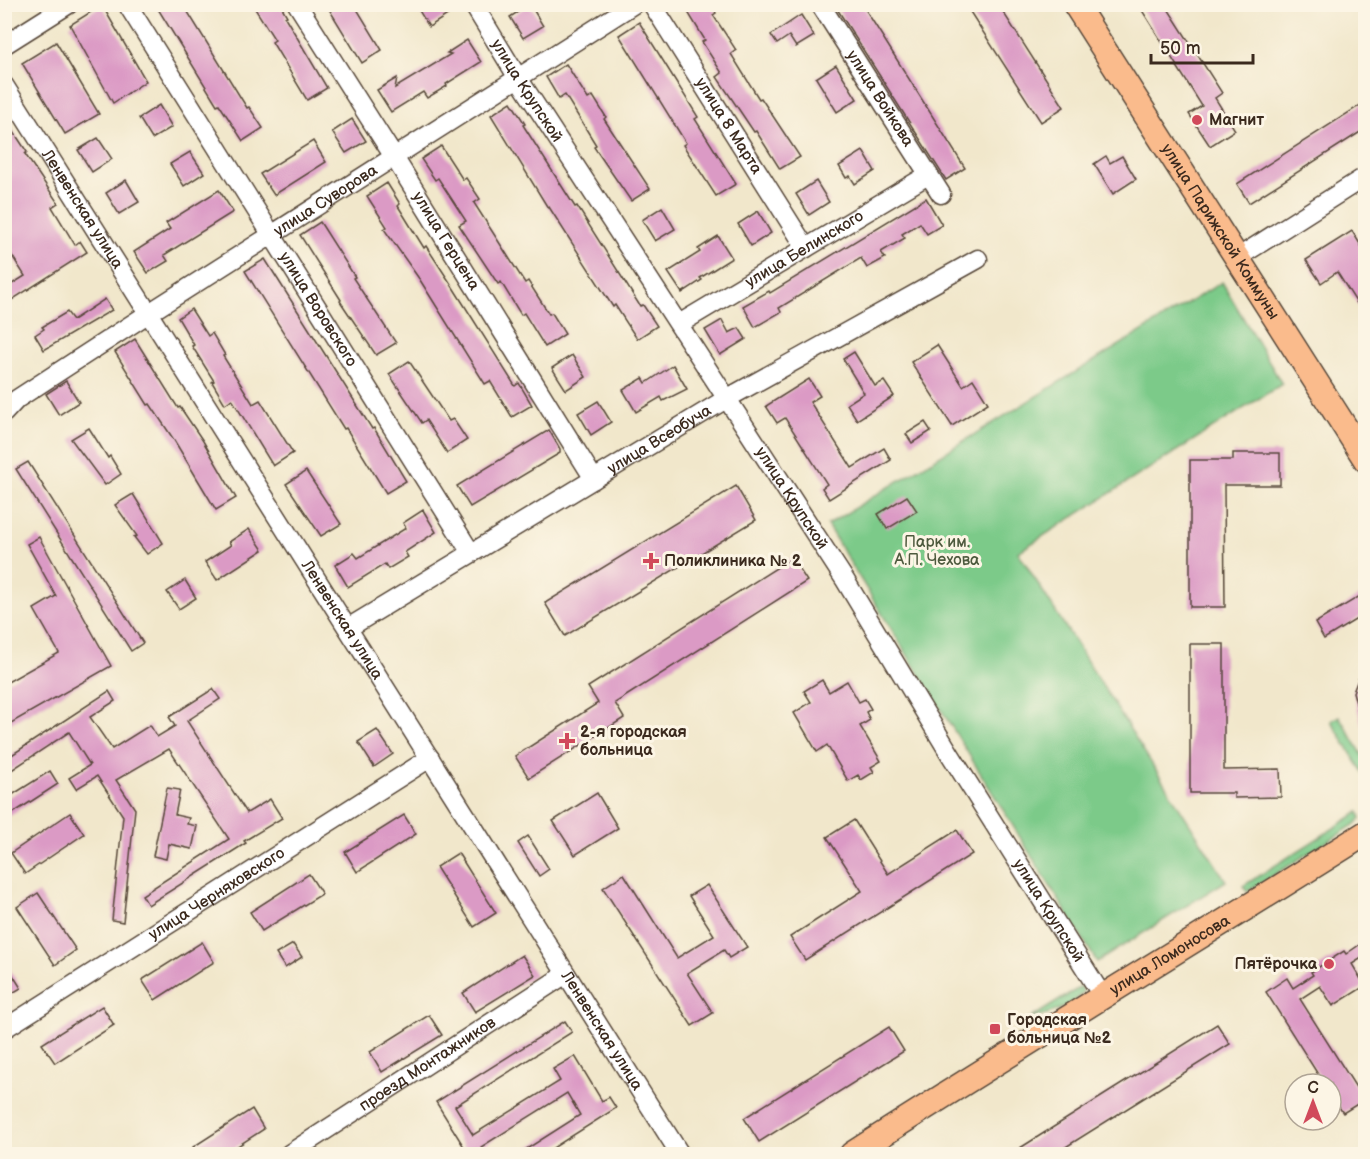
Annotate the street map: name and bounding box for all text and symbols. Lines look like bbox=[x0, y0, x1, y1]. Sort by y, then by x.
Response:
scale bar bbox=[1151, 27, 1253, 65]
street label: улица Крупской bbox=[487, 36, 567, 146]
text: 50 m bbox=[1160, 38, 1201, 59]
street label: улица Войкова bbox=[842, 47, 918, 151]
street label: улица 8 Марта bbox=[691, 74, 767, 178]
place label: Магнит bbox=[1209, 111, 1264, 130]
marker: Магнит bbox=[1190, 113, 1204, 127]
street label: улица Парижской Коммуны bbox=[1157, 140, 1283, 323]
street label: Ленвенская улица bbox=[37, 145, 128, 273]
street label: улица Суворова bbox=[270, 160, 381, 240]
street label: улица Герцена bbox=[408, 188, 484, 294]
street label: улица Белинского bbox=[742, 206, 867, 292]
street label: улица Воровского bbox=[275, 248, 361, 370]
street label: улица Всеобуча bbox=[604, 400, 715, 478]
street label: улица Крупской bbox=[751, 443, 832, 553]
park label: Парк им. А.П. Чехова bbox=[893, 533, 980, 570]
marker: Поликлиника № 2 bbox=[642, 552, 660, 570]
place label: Поликлиника № 2 bbox=[664, 552, 802, 571]
street label: Ленвенская улица bbox=[297, 556, 387, 684]
place label: 2-я городская больница bbox=[580, 723, 687, 760]
marker: 2-я городская больница bbox=[558, 732, 576, 750]
street label: улица Черняховского bbox=[145, 843, 288, 944]
street label: улица Крупской bbox=[1009, 855, 1088, 966]
street label: улица Ломоносова bbox=[1106, 911, 1234, 999]
place label: Пятёрочка bbox=[1235, 955, 1318, 974]
marker: Пятёрочка bbox=[1322, 957, 1336, 971]
street label: Ленвенская улица bbox=[557, 967, 647, 1094]
place label: Городская больница №2 bbox=[1007, 1011, 1112, 1048]
street label: проезд Монтажников bbox=[356, 1013, 500, 1115]
marker: Городская больница №2 bbox=[988, 1022, 1002, 1036]
north arrow bbox=[1283, 1072, 1343, 1132]
text: С bbox=[1307, 1079, 1319, 1098]

